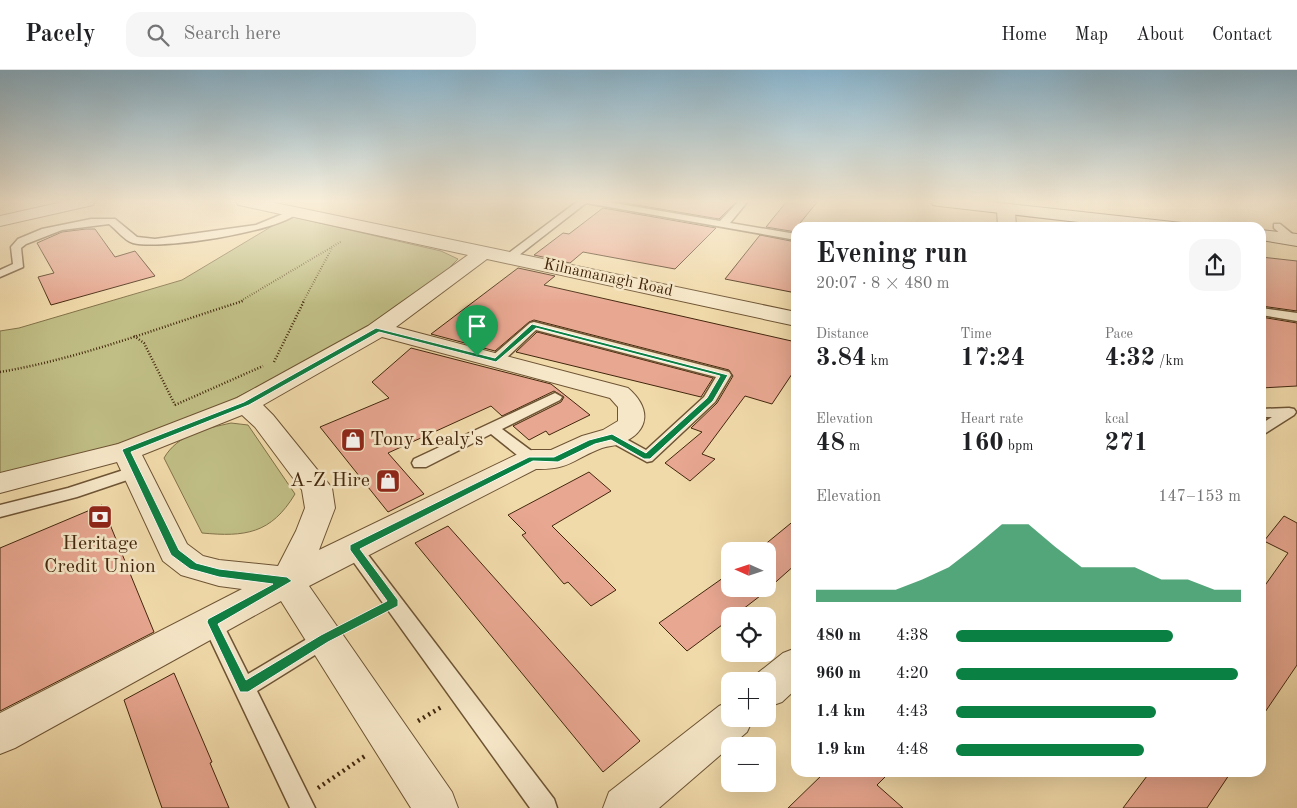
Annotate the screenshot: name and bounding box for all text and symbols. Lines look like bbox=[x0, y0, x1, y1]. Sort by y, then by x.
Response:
search box bbox=[126, 12, 476, 57]
icon: search bbox=[144, 21, 172, 49]
text: Pacely bbox=[25, 23, 96, 47]
text: Search here bbox=[184, 25, 281, 44]
text: Home bbox=[1001, 26, 1047, 44]
text: Map bbox=[1075, 26, 1108, 44]
text: About bbox=[1136, 26, 1184, 44]
text: Contact bbox=[1212, 26, 1272, 44]
button: share bbox=[1189, 239, 1241, 291]
text: Evening run bbox=[816, 241, 968, 269]
street label: Kilnamanagh Road bbox=[542, 256, 674, 300]
text: 20:07 · 8 × 480 m bbox=[816, 276, 949, 292]
pin bbox=[456, 305, 498, 356]
icon: arrive bbox=[463, 312, 491, 340]
text: Distance bbox=[816, 327, 869, 341]
text: Time bbox=[960, 327, 992, 341]
text: Pace bbox=[1105, 327, 1133, 341]
text: 3.84 bbox=[816, 346, 867, 371]
text: 17:24 bbox=[960, 346, 1025, 371]
text: 4:32 bbox=[1105, 346, 1155, 371]
text: km bbox=[867, 354, 889, 368]
text: /km bbox=[1155, 354, 1184, 368]
text: Elevation bbox=[816, 412, 873, 426]
text: Heart rate bbox=[960, 412, 1023, 426]
text: kcal bbox=[1105, 412, 1129, 426]
shop icon: Tony Kealy's bbox=[340, 427, 366, 453]
place label: Tony Kealy's bbox=[370, 430, 484, 450]
text: 48 bbox=[816, 431, 845, 456]
text: 160 bbox=[960, 431, 1004, 456]
text: 271 bbox=[1105, 431, 1148, 456]
text: m bbox=[845, 439, 860, 453]
text: bpm bbox=[1004, 439, 1033, 453]
shop icon: A-Z Hire bbox=[375, 468, 401, 494]
place label: A-Z Hire bbox=[290, 471, 370, 491]
text: Elevation bbox=[816, 489, 881, 505]
text: 147–153 m bbox=[1158, 489, 1241, 505]
bank icon: Heritage Credit Union bbox=[87, 504, 113, 530]
place label: Heritage Credit Union bbox=[44, 534, 156, 577]
north arrow bbox=[721, 542, 776, 598]
map controls bbox=[721, 542, 776, 792]
button: locate bbox=[721, 607, 776, 662]
text: 480 m bbox=[816, 628, 861, 644]
text: 4:38 bbox=[896, 628, 928, 644]
text: 960 m bbox=[816, 666, 861, 682]
text: 4:20 bbox=[896, 666, 928, 682]
button: + bbox=[721, 672, 776, 727]
text: 1.4 km bbox=[816, 704, 865, 720]
text: 4:43 bbox=[896, 704, 928, 720]
button: − bbox=[721, 737, 776, 792]
text: 1.9 km bbox=[816, 742, 865, 758]
text: 4:48 bbox=[896, 742, 928, 758]

